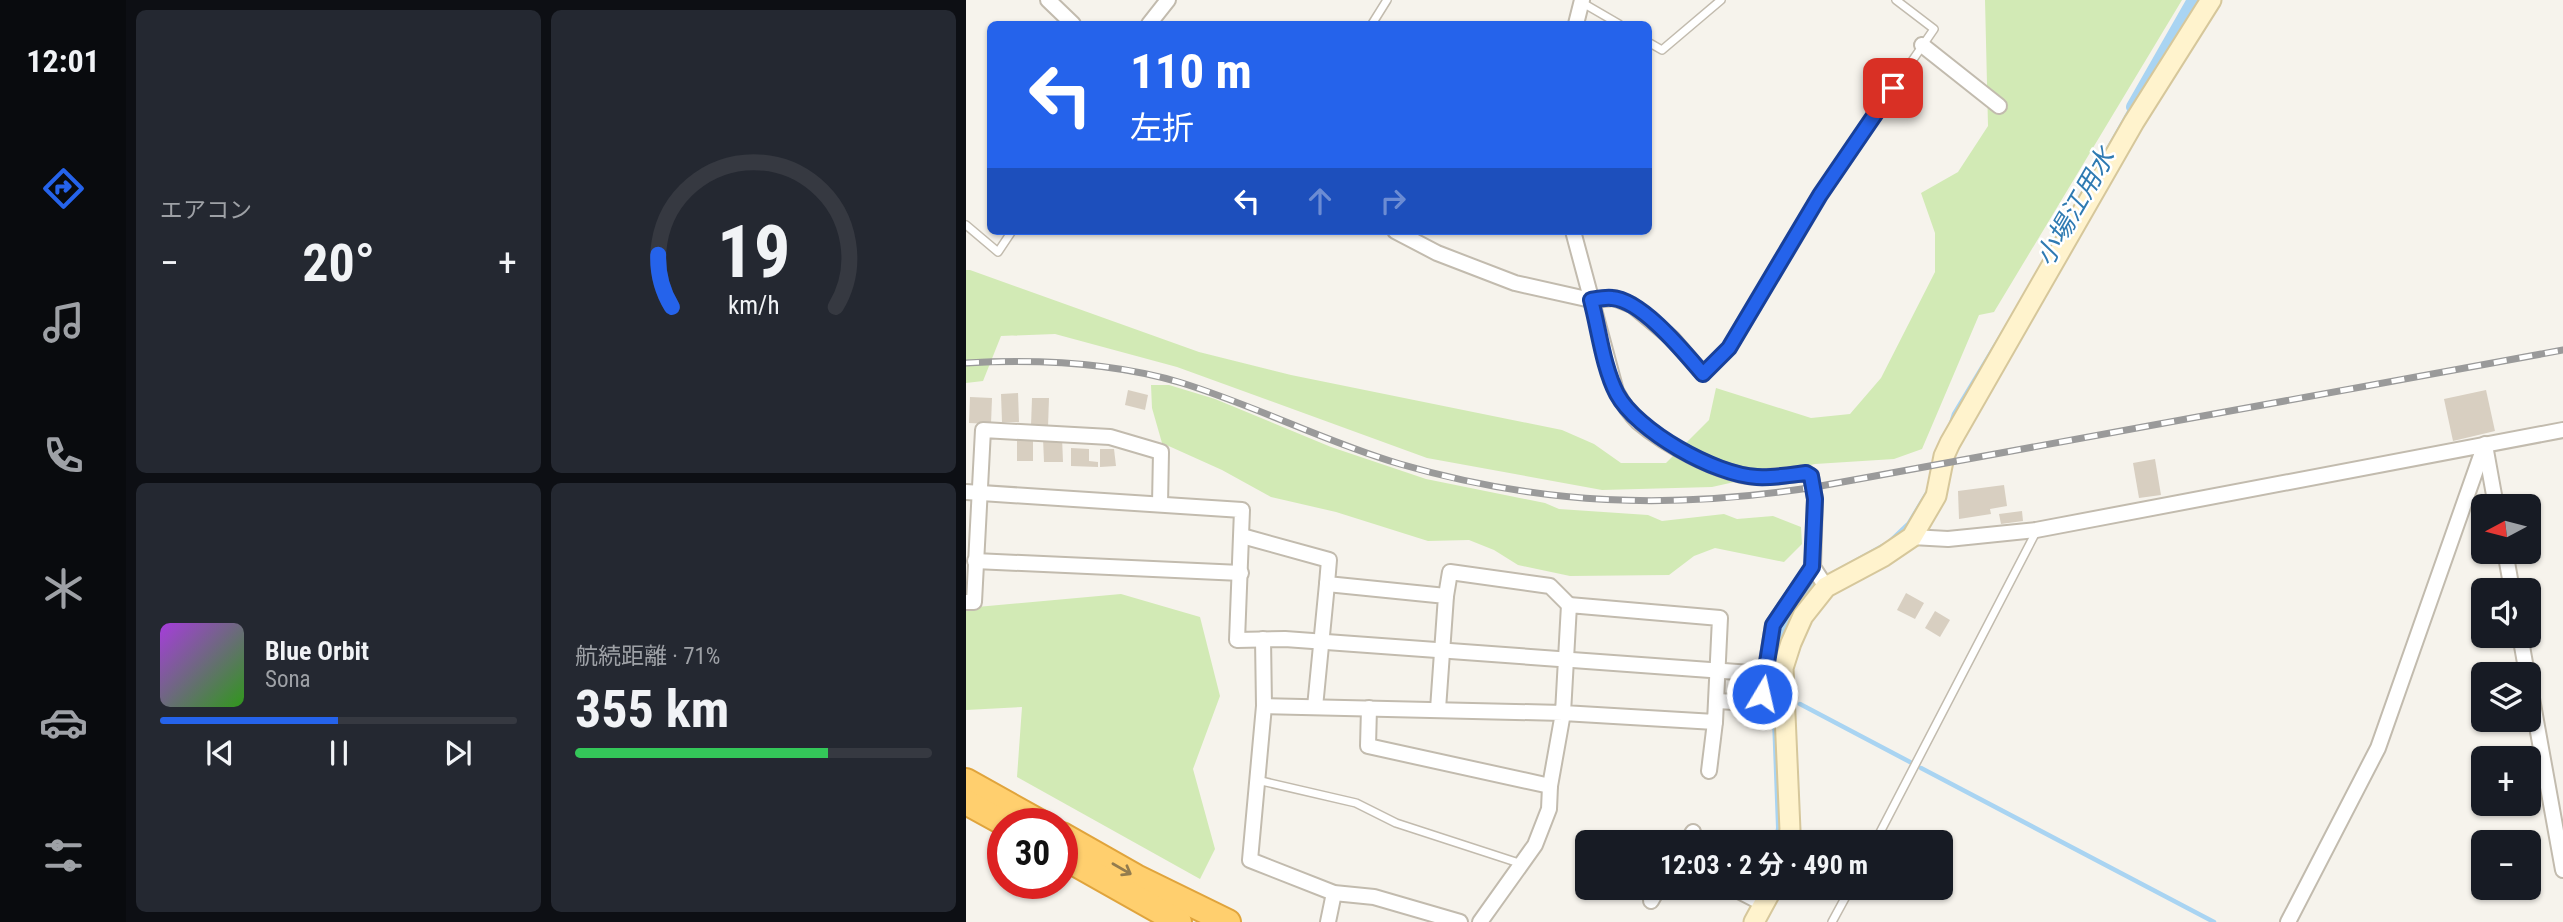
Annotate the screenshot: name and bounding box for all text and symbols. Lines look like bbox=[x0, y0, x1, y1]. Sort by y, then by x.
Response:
text: 12:01 bbox=[26, 42, 100, 80]
text: 110 m bbox=[1130, 43, 1252, 100]
icon: left bbox=[1015, 49, 1106, 140]
pin bbox=[1863, 58, 1923, 118]
icon: arrive bbox=[1874, 69, 1912, 107]
text: 左折 bbox=[1130, 109, 1194, 147]
water label: 小場江用水 bbox=[2030, 141, 2122, 271]
icon: directions bbox=[39, 164, 88, 213]
icon: left bbox=[1228, 182, 1266, 220]
icon: ahead bbox=[1301, 182, 1339, 220]
icon: right bbox=[1374, 182, 1412, 220]
text: エアコン bbox=[160, 197, 252, 224]
text: 19 bbox=[717, 210, 790, 296]
text: 20° bbox=[302, 233, 375, 294]
text: − bbox=[160, 241, 179, 285]
text: + bbox=[498, 241, 517, 285]
text: km/h bbox=[728, 291, 779, 320]
icon: music bbox=[39, 298, 88, 347]
icon: phone bbox=[39, 431, 88, 480]
north arrow bbox=[2471, 494, 2541, 564]
map controls bbox=[2471, 494, 2541, 900]
icon: climate bbox=[39, 564, 88, 613]
button: sound bbox=[2471, 578, 2541, 648]
text: Blue Orbit bbox=[265, 636, 369, 666]
text: 航続距離 · 71% bbox=[575, 643, 720, 670]
position arrow bbox=[1725, 657, 1799, 731]
button: layers bbox=[2471, 662, 2541, 732]
text: Sona bbox=[265, 666, 311, 693]
text: 355 km bbox=[575, 679, 729, 740]
icon: car bbox=[39, 698, 88, 747]
icon: previous bbox=[201, 734, 239, 772]
icon: pause bbox=[320, 734, 358, 772]
icon: next bbox=[439, 734, 477, 772]
button: + bbox=[2471, 746, 2541, 816]
speed limit sign: 30 bbox=[987, 808, 1078, 899]
button: − bbox=[2471, 830, 2541, 900]
icon: filters bbox=[39, 831, 88, 880]
text: 12:03 · 2 分 · 490 m bbox=[1660, 850, 1868, 880]
one-way arrow bbox=[1111, 862, 1131, 876]

